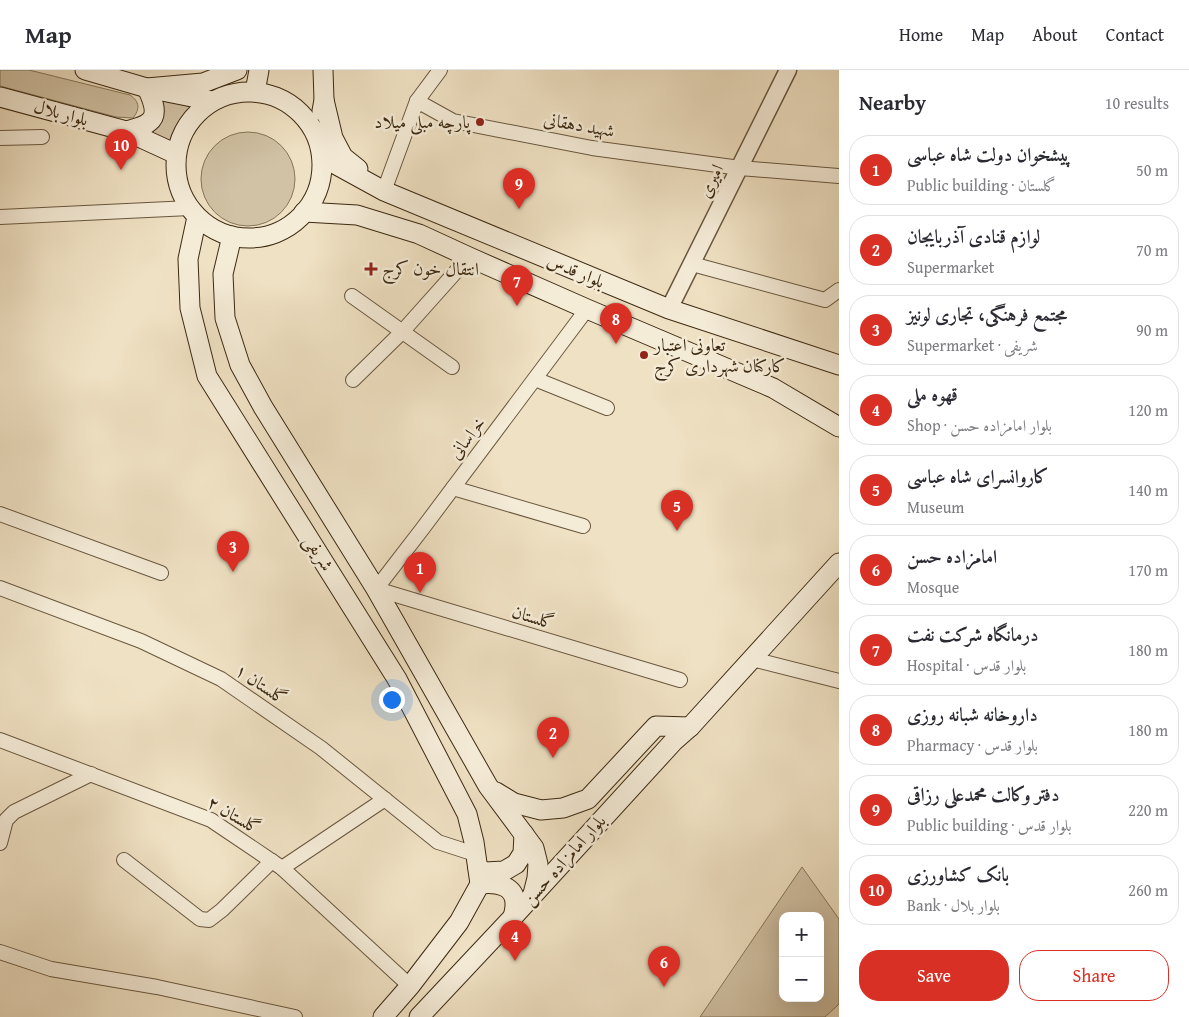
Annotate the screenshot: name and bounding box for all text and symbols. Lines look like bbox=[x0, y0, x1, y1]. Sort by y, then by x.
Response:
text: Map bbox=[25, 17, 72, 52]
text: Home bbox=[899, 21, 943, 48]
text: Map bbox=[971, 21, 1004, 48]
text: About bbox=[1032, 21, 1078, 48]
text: Contact bbox=[1106, 21, 1164, 48]
text: Nearby bbox=[859, 87, 926, 118]
text: 10 results bbox=[1105, 91, 1169, 115]
street label: بلوار بلال bbox=[31, 92, 91, 133]
street label: شهید دهقانی bbox=[541, 105, 617, 144]
place label: پارچه مبلی میلاد bbox=[374, 108, 472, 135]
marker: پارچه مبلی میلاد bbox=[474, 116, 486, 128]
pin: 10 bbox=[105, 129, 137, 170]
text: پیشخوان دولت شاه عباسی bbox=[907, 140, 1071, 168]
text: 1 bbox=[872, 158, 880, 182]
text: 50 m bbox=[1136, 158, 1168, 182]
street label: امیری bbox=[691, 159, 730, 202]
pin: 9 bbox=[503, 168, 535, 209]
text: Public building · گلستان bbox=[907, 173, 1056, 197]
text: لوازم قنادی آذربایجان bbox=[907, 222, 1040, 250]
text: 2 bbox=[872, 238, 880, 262]
text: 70 m bbox=[1136, 238, 1168, 262]
street label: بلوار قدس bbox=[543, 246, 609, 295]
place label: انتقال خون کرج bbox=[382, 255, 479, 285]
text: Supermarket bbox=[907, 255, 994, 279]
marker: انتقال خون کرج bbox=[364, 262, 378, 276]
pin: 7 bbox=[501, 265, 533, 306]
text: مجتمع فرهنگی، تجاری لونیز bbox=[907, 300, 1067, 328]
pin: 8 bbox=[600, 303, 632, 344]
text: 3 bbox=[872, 318, 880, 342]
text: 90 m bbox=[1136, 318, 1168, 342]
place label: تعاونی اعتبار کارکنان شهرداری کرج bbox=[652, 331, 786, 382]
text: Supermarket · شریفی bbox=[907, 333, 1038, 357]
marker: تعاونی اعتبار کارکنان شهرداری کرج bbox=[638, 349, 650, 361]
text: قهوه ملی bbox=[907, 380, 958, 408]
text: 4 bbox=[872, 398, 880, 422]
text: 120 m bbox=[1128, 398, 1168, 422]
street label: خراسانی bbox=[442, 411, 492, 465]
text: Shop · بلوار امامزاده حسن bbox=[907, 413, 1052, 437]
text: کاروانسرای شاه عباسی bbox=[907, 462, 1049, 490]
text: 5 bbox=[872, 478, 880, 502]
text: 140 m bbox=[1128, 478, 1168, 502]
pin: 5 bbox=[661, 490, 693, 531]
text: Museum bbox=[907, 495, 964, 519]
street label: شریفی bbox=[298, 529, 341, 576]
pin: 3 bbox=[217, 531, 249, 572]
text: امامزاده حسن bbox=[907, 542, 997, 570]
pin: 1 bbox=[404, 552, 436, 593]
text: 6 bbox=[872, 558, 880, 582]
text: 170 m bbox=[1128, 558, 1168, 582]
text: Mosque bbox=[907, 575, 959, 599]
street label: گلستان bbox=[509, 597, 558, 636]
text: درمانگاه شرکت نفت bbox=[907, 620, 1039, 648]
text: 7 bbox=[872, 638, 880, 662]
text: 180 m bbox=[1128, 638, 1168, 662]
text: Hospital · بلوار قدس bbox=[907, 653, 1026, 677]
street label: گلستان ۱ bbox=[230, 656, 293, 711]
your location bbox=[379, 687, 405, 713]
text: داروخانه شبانه روزی bbox=[907, 700, 1038, 728]
pin: 2 bbox=[537, 717, 569, 758]
text: 8 bbox=[872, 718, 880, 742]
text: 180 m bbox=[1128, 718, 1168, 742]
text: Pharmacy · بلوار قدس bbox=[907, 733, 1038, 757]
text: دفتر وکالت محمدعلی رزاقی bbox=[907, 780, 1059, 808]
street label: گلستان ۲ bbox=[203, 788, 266, 841]
text: 9 bbox=[872, 798, 880, 822]
text: 220 m bbox=[1128, 798, 1168, 822]
street label: بلوار امامزاده حسن bbox=[515, 808, 612, 911]
text: Public building · بلوار قدس bbox=[907, 813, 1071, 837]
text: بانک کشاورزی bbox=[907, 860, 1009, 888]
text: 10 bbox=[868, 878, 884, 902]
text: 260 m bbox=[1128, 878, 1168, 902]
text: Bank · بلوار بلال bbox=[907, 893, 1000, 917]
map controls bbox=[779, 912, 824, 1002]
button: + bbox=[779, 912, 824, 957]
pin: 4 bbox=[499, 920, 531, 961]
pin: 6 bbox=[648, 946, 680, 987]
button: Save bbox=[859, 950, 1009, 1001]
button: Share bbox=[1019, 950, 1169, 1001]
button: − bbox=[779, 957, 824, 1002]

